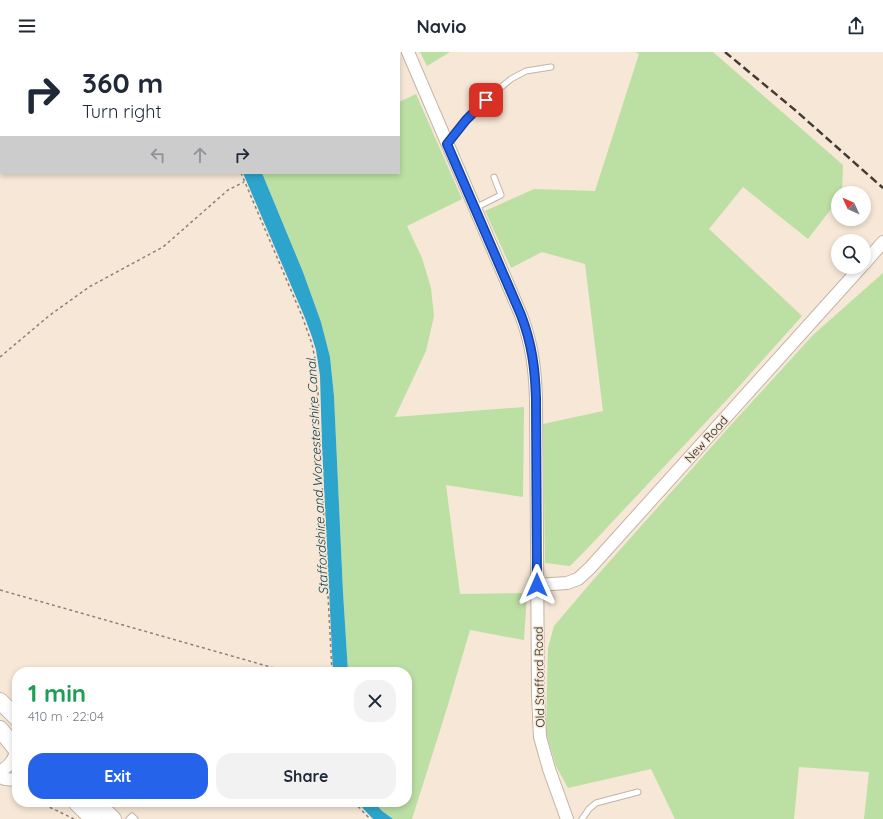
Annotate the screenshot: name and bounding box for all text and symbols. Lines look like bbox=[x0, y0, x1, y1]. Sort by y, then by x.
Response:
icon: menu bbox=[16, 15, 38, 37]
text: Navio bbox=[417, 15, 466, 38]
icon: share bbox=[845, 15, 867, 37]
text: 360 m bbox=[82, 65, 163, 100]
icon: right bbox=[16, 68, 68, 120]
pin bbox=[469, 83, 503, 117]
icon: arrive bbox=[475, 89, 497, 111]
text: Turn right bbox=[82, 100, 162, 123]
icon: left bbox=[147, 144, 169, 166]
icon: ahead bbox=[189, 144, 211, 166]
icon: right bbox=[231, 144, 253, 166]
north arrow bbox=[831, 186, 871, 226]
map controls bbox=[831, 186, 871, 274]
button: search bbox=[831, 234, 871, 274]
water label: Staffordshire and Worcestershire Canal bbox=[303, 356, 331, 596]
street label: New Road bbox=[681, 413, 731, 465]
position arrow bbox=[516, 564, 558, 606]
street label: Old Stafford Road bbox=[531, 626, 547, 728]
text: 1 min bbox=[28, 678, 86, 708]
button: close bbox=[354, 680, 396, 722]
text: 410 m · 22:04 bbox=[28, 708, 104, 724]
button: Exit bbox=[28, 753, 208, 799]
button: Share bbox=[216, 753, 396, 799]

